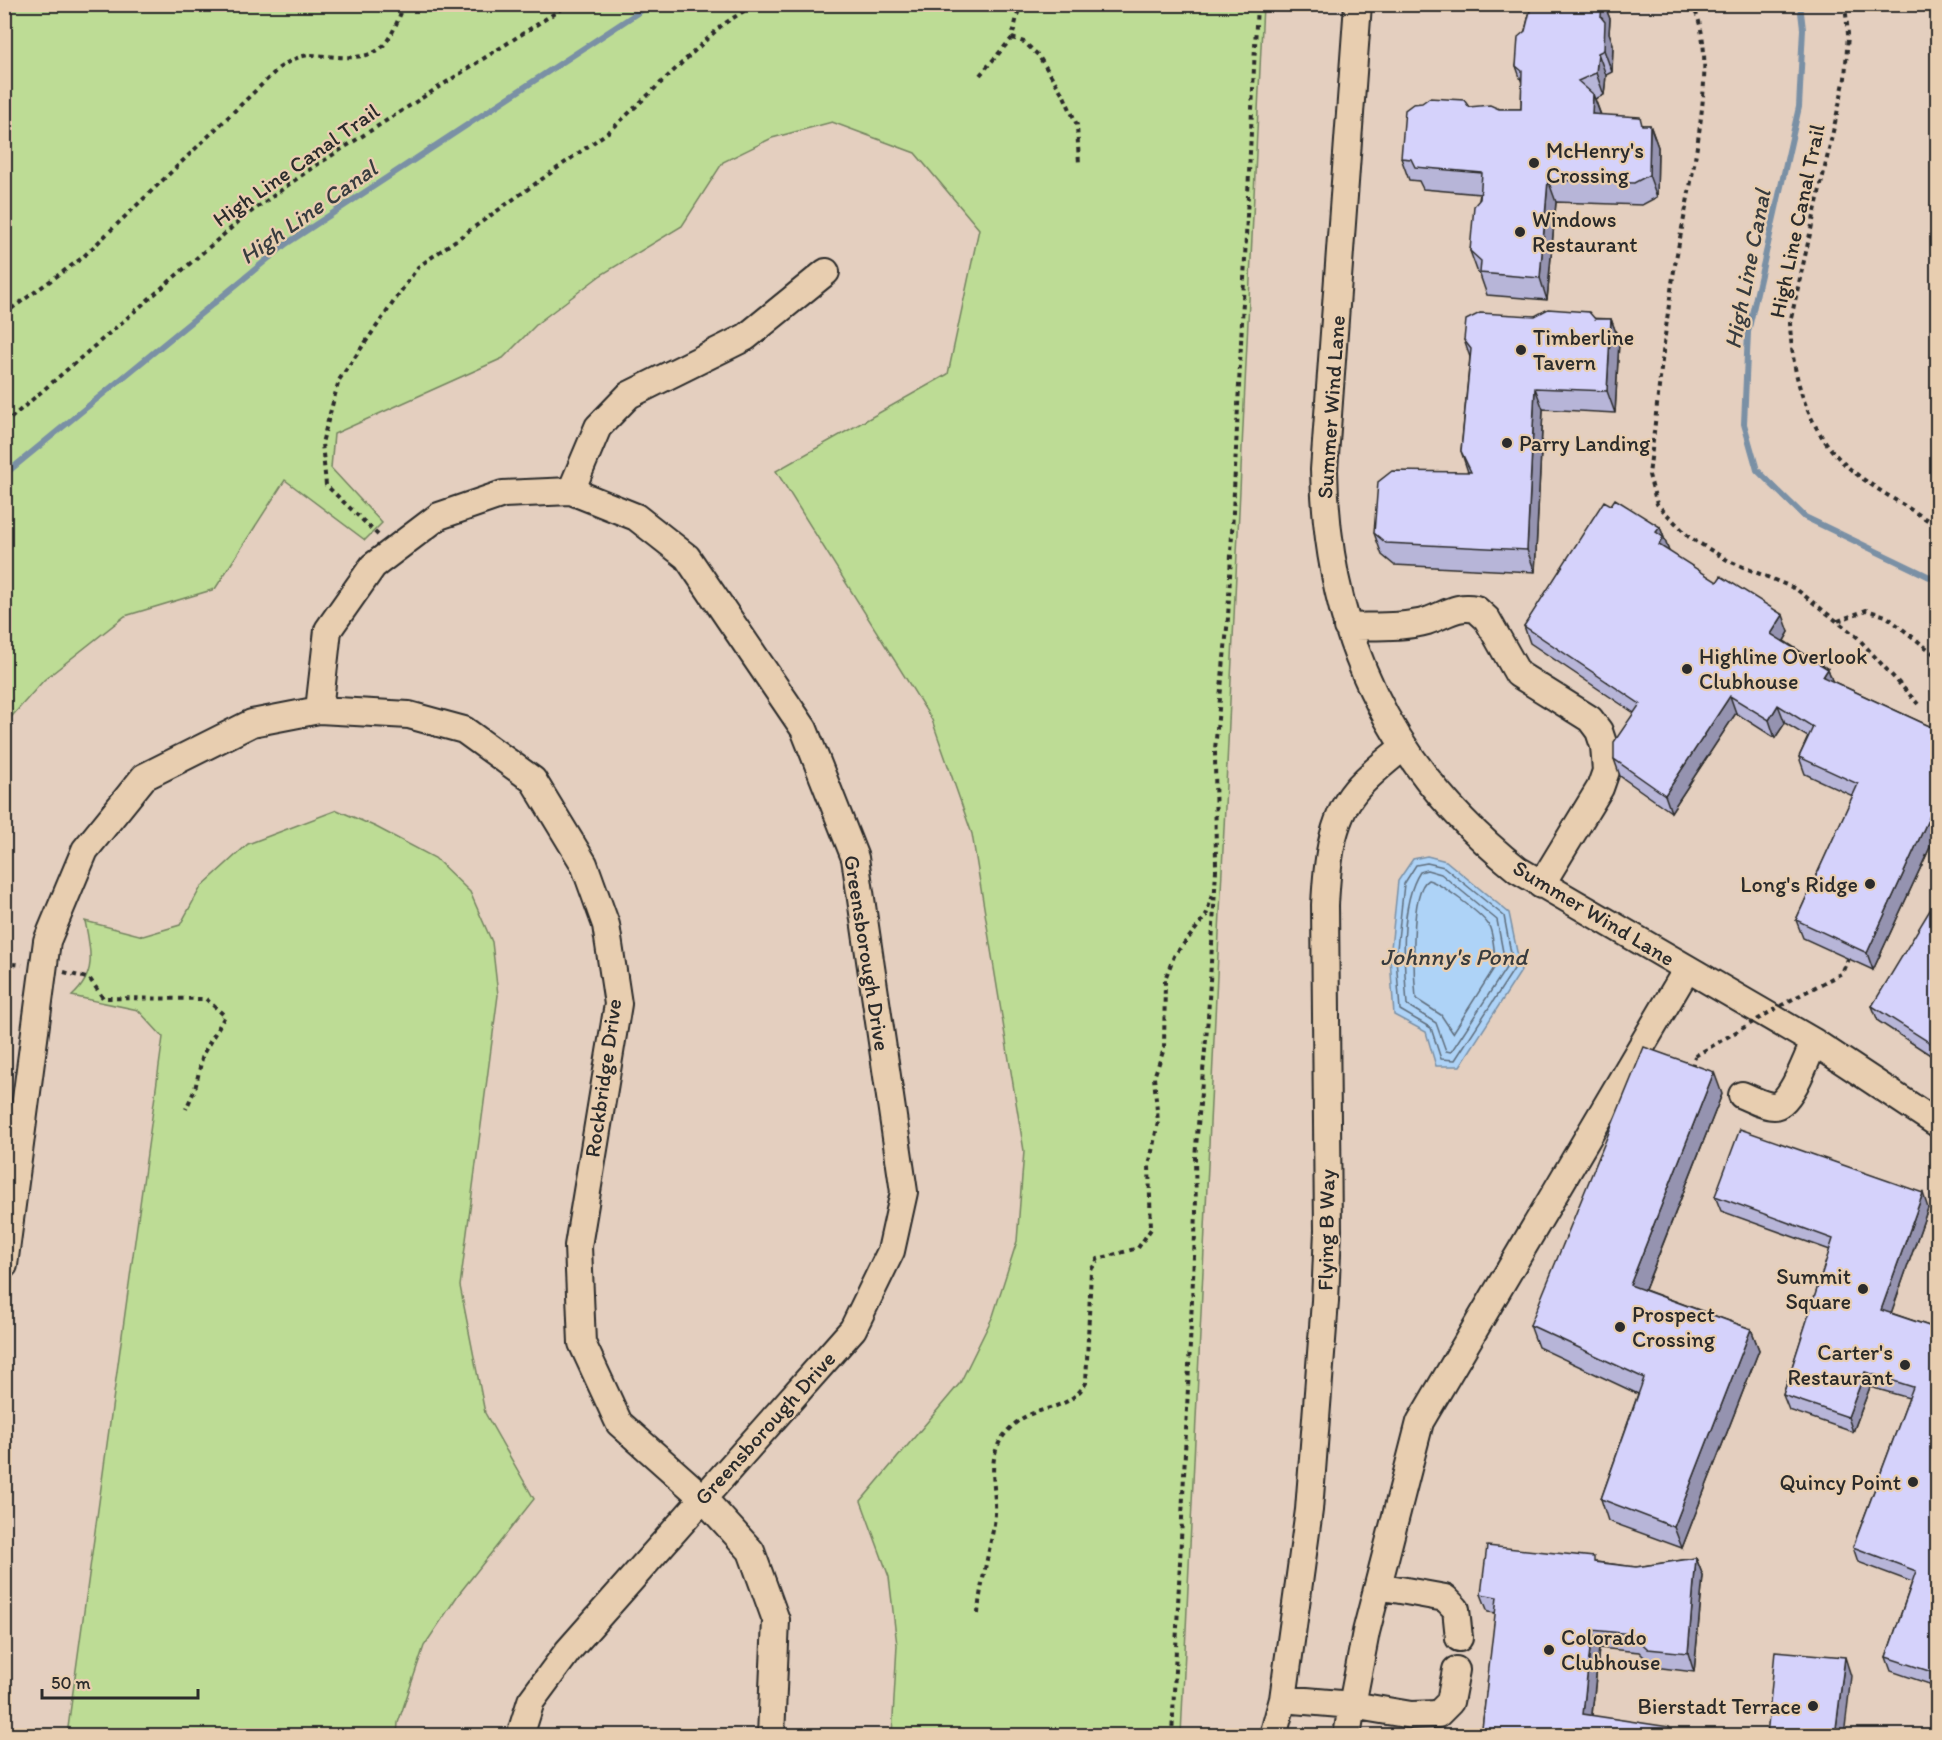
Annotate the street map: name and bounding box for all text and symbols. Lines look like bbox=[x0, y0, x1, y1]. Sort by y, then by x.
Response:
street label: High Line Canal Trail bbox=[208, 98, 384, 232]
street label: High Line Canal Trail bbox=[1763, 122, 1831, 320]
place label: McHenry's Crossing bbox=[1546, 137, 1644, 189]
water label: High Line Canal bbox=[234, 154, 382, 270]
marker: McHenry's Crossing bbox=[1527, 156, 1541, 170]
water label: High Line Canal bbox=[1717, 185, 1777, 351]
place label: Windows Restaurant bbox=[1532, 206, 1638, 258]
marker: Windows Restaurant bbox=[1513, 225, 1527, 239]
street label: Summer Wind Lane bbox=[1311, 314, 1351, 500]
place label: Timberline Tavern bbox=[1533, 324, 1634, 376]
marker: Timberline Tavern bbox=[1514, 343, 1528, 357]
place label: Parry Landing bbox=[1519, 430, 1651, 457]
marker: Parry Landing bbox=[1500, 436, 1514, 450]
place label: Highline Overlook Clubhouse bbox=[1699, 643, 1867, 695]
marker: Highline Overlook Clubhouse bbox=[1680, 662, 1694, 676]
street label: Greensborough Drive bbox=[838, 853, 896, 1053]
street label: Summer Wind Lane bbox=[1508, 854, 1680, 972]
place label: Long's Ridge bbox=[1740, 871, 1858, 898]
marker: Long's Ridge bbox=[1863, 877, 1877, 891]
water label: Johnny's Pond bbox=[1381, 942, 1529, 971]
street label: Rockbridge Drive bbox=[578, 997, 628, 1159]
street label: Flying B Way bbox=[1311, 1168, 1341, 1291]
place label: Summit Square bbox=[1776, 1263, 1851, 1315]
marker: Summit Square bbox=[1856, 1282, 1870, 1296]
place label: Prospect Crossing bbox=[1632, 1301, 1716, 1353]
marker: Prospect Crossing bbox=[1613, 1320, 1627, 1334]
place label: Carter's Restaurant bbox=[1787, 1339, 1893, 1391]
street label: Greensborough Drive bbox=[689, 1345, 841, 1511]
marker: Carter's Restaurant bbox=[1898, 1358, 1912, 1372]
place label: Quincy Point bbox=[1779, 1469, 1901, 1496]
marker: Quincy Point bbox=[1906, 1475, 1920, 1489]
place label: Colorado Clubhouse bbox=[1561, 1624, 1660, 1676]
marker: Colorado Clubhouse bbox=[1542, 1643, 1556, 1657]
scale bar bbox=[42, 1662, 198, 1700]
text: 50 m bbox=[51, 1672, 91, 1694]
place label: Bierstadt Terrace bbox=[1638, 1693, 1801, 1720]
marker: Bierstadt Terrace bbox=[1806, 1699, 1820, 1713]

